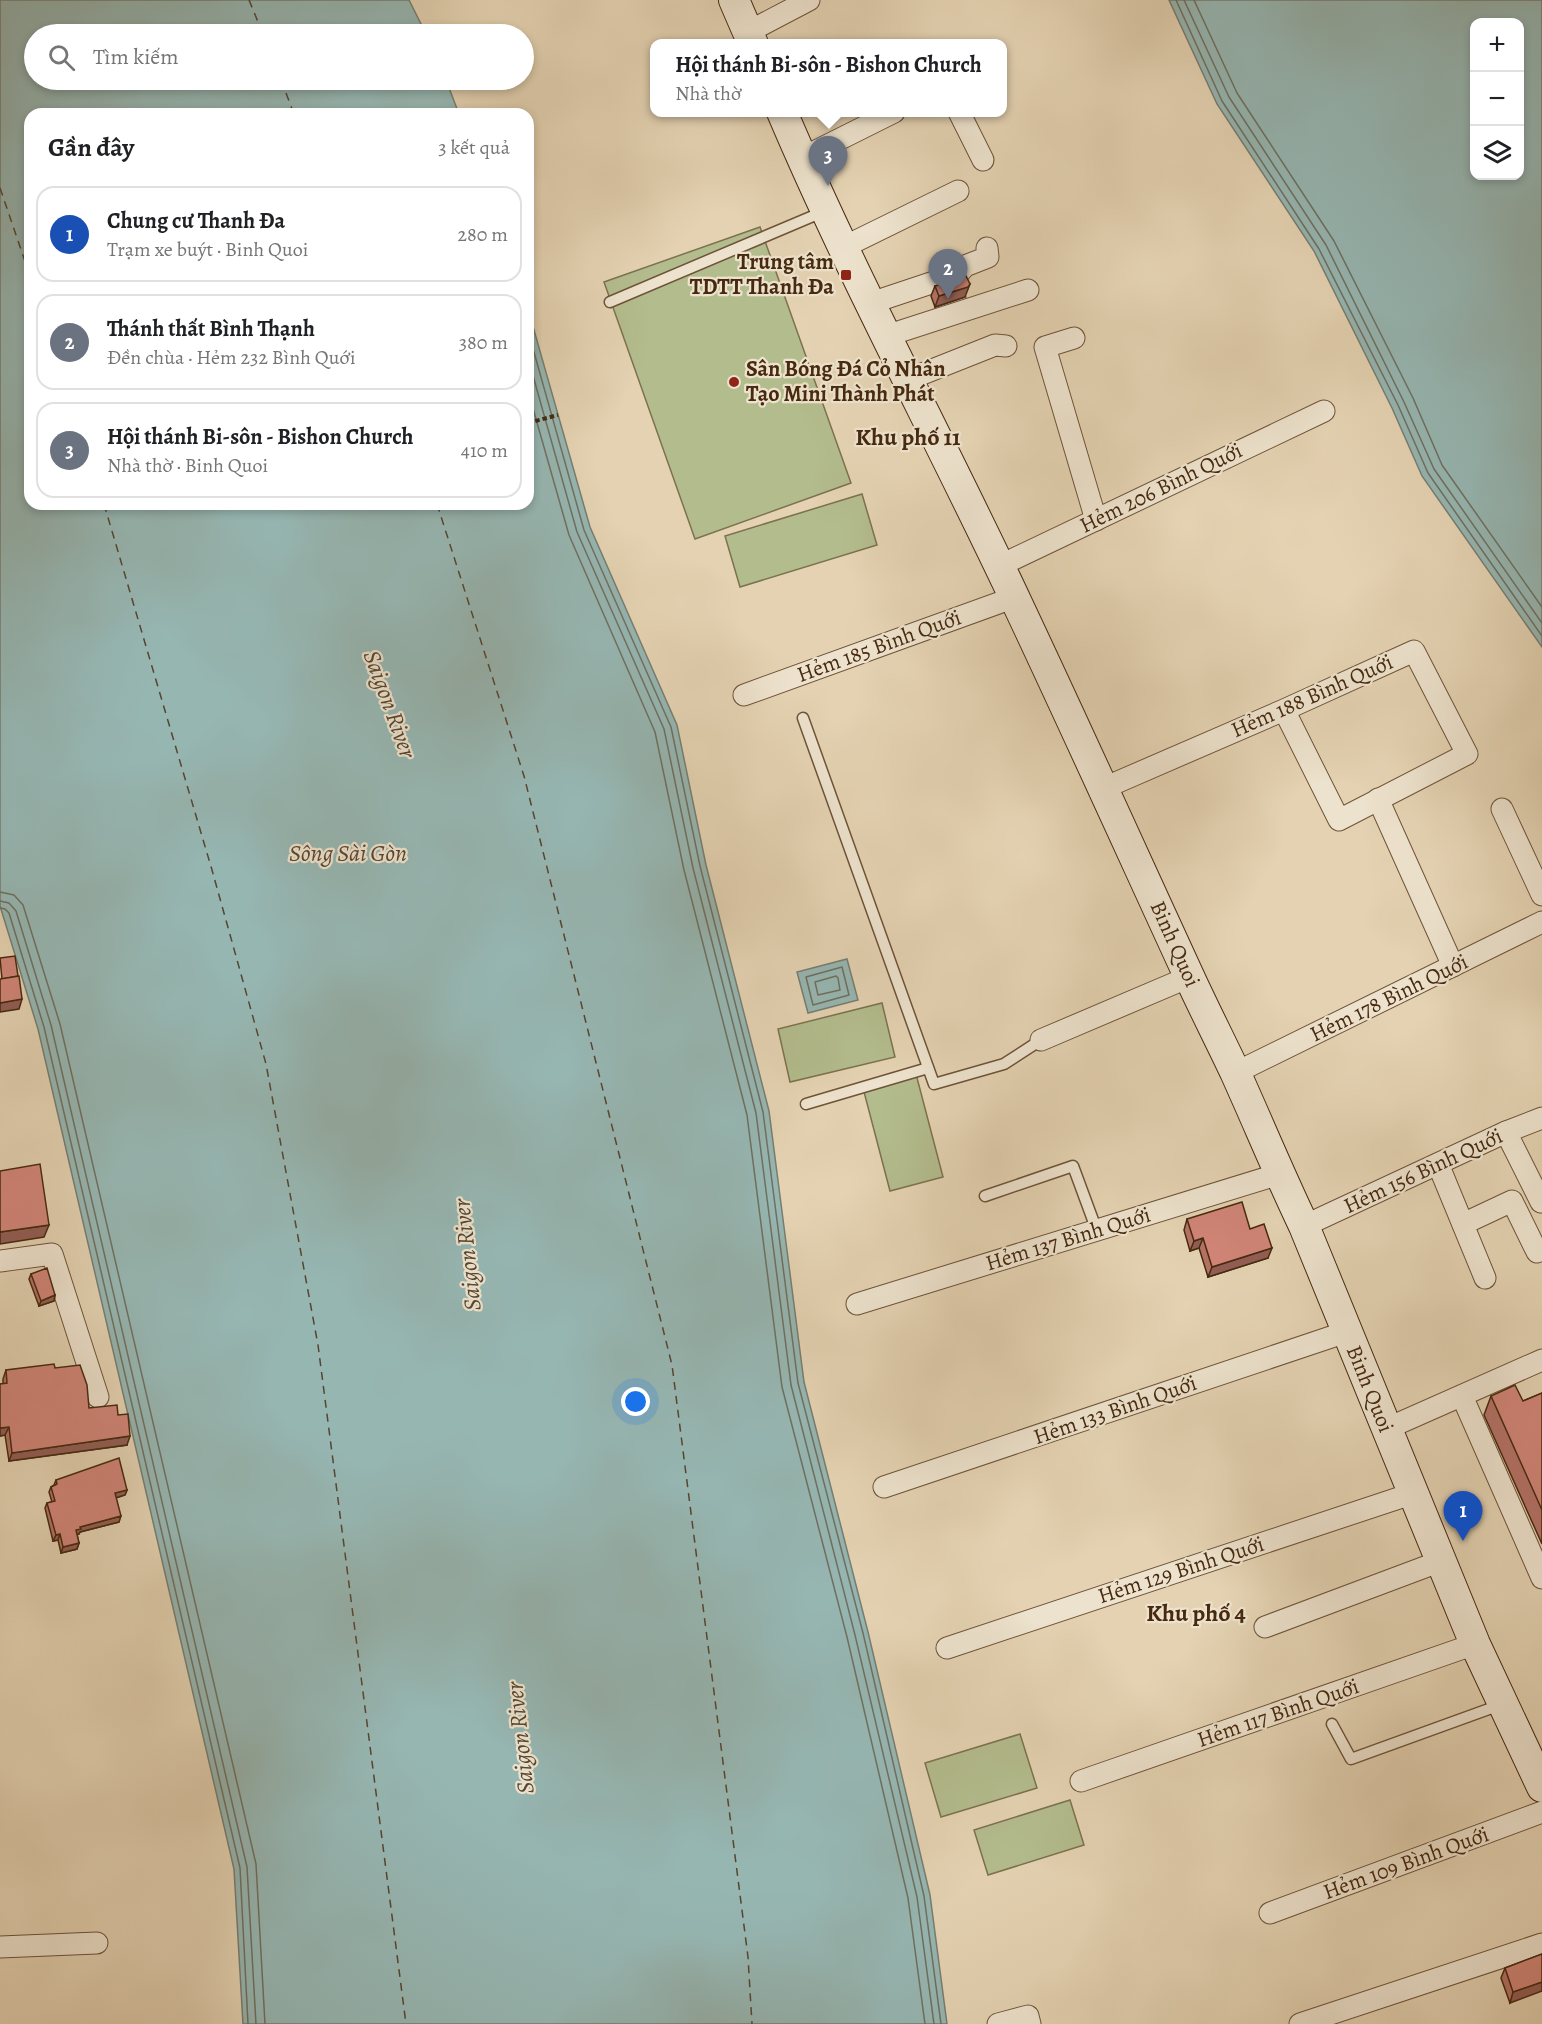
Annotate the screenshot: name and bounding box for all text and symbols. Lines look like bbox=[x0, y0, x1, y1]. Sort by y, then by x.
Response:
map controls bbox=[1470, 18, 1524, 180]
button: + bbox=[1470, 18, 1524, 72]
search box bbox=[24, 24, 534, 90]
popup bbox=[650, 39, 1007, 117]
icon: search bbox=[45, 41, 78, 74]
text: Tìm kiếm bbox=[93, 42, 179, 72]
text: Hội thánh Bi-sôn - Bishon Church bbox=[675, 50, 982, 80]
button: − bbox=[1470, 72, 1524, 126]
text: Nhà thờ bbox=[675, 80, 741, 107]
button: layers bbox=[1470, 126, 1524, 180]
text: Gần đây bbox=[48, 130, 134, 165]
text: 3 kết quả bbox=[438, 134, 510, 161]
pin: 3 bbox=[808, 136, 848, 186]
text: Chung cư Thanh Đa bbox=[107, 206, 285, 236]
text: 1 bbox=[66, 221, 73, 248]
text: 280 m bbox=[458, 221, 508, 248]
text: Trạm xe buýt · Binh Quoi bbox=[107, 236, 308, 263]
place label: Trung tâm TDTT Thanh Đa bbox=[690, 247, 834, 302]
pin: 2 bbox=[928, 250, 968, 299]
marker: Trung tâm TDTT Thanh Đa bbox=[839, 268, 853, 282]
text: Thánh thất Bình Thạnh bbox=[107, 314, 315, 344]
text: 2 bbox=[65, 329, 74, 356]
text: 380 m bbox=[459, 329, 508, 356]
text: Đền chùa · Hẻm 232 Bình Quới bbox=[107, 344, 356, 371]
place label: Sân Bóng Đá Cỏ Nhân Tạo Mini Thành Phát bbox=[746, 354, 946, 409]
marker: Sân Bóng Đá Cỏ Nhân Tạo Mini Thành Phát bbox=[727, 375, 741, 389]
district label: Khu phố 11 bbox=[855, 421, 961, 453]
text: Hội thánh Bi-sôn - Bishon Church bbox=[107, 422, 413, 452]
street label: Hẻm 206 Bình Quới bbox=[1075, 436, 1247, 540]
text: 3 bbox=[65, 437, 74, 464]
text: 410 m bbox=[461, 437, 508, 464]
text: Nhà thờ · Binh Quoi bbox=[107, 452, 268, 479]
street label: Hẻm 185 Bình Quới bbox=[793, 602, 965, 690]
water label: Saigon River bbox=[356, 646, 424, 763]
street label: Hẻm 188 Bình Quới bbox=[1226, 647, 1398, 745]
water label: Sông Sài Gòn bbox=[289, 837, 407, 869]
street label: Binh Quoi bbox=[1143, 896, 1207, 992]
street label: Hẻm 178 Bình Quới bbox=[1305, 947, 1473, 1049]
street label: Hẻm 156 Bình Quới bbox=[1339, 1121, 1507, 1221]
water label: Saigon River bbox=[445, 1197, 489, 1312]
street label: Hẻm 137 Bình Quới bbox=[982, 1200, 1154, 1278]
street label: Binh Quoi bbox=[1339, 1341, 1401, 1437]
street label: Hẻm 133 Bình Quới bbox=[1029, 1368, 1201, 1452]
your location bbox=[621, 1387, 650, 1416]
pin: 1 bbox=[1444, 1492, 1482, 1541]
street label: Hẻm 129 Bình Quới bbox=[1094, 1529, 1268, 1611]
district label: Khu phố 4 bbox=[1146, 1597, 1246, 1629]
street label: Hẻm 117 Bình Quới bbox=[1193, 1671, 1363, 1755]
water label: Saigon River bbox=[498, 1680, 542, 1795]
street label: Hẻm 109 Bình Quới bbox=[1319, 1819, 1493, 1907]

